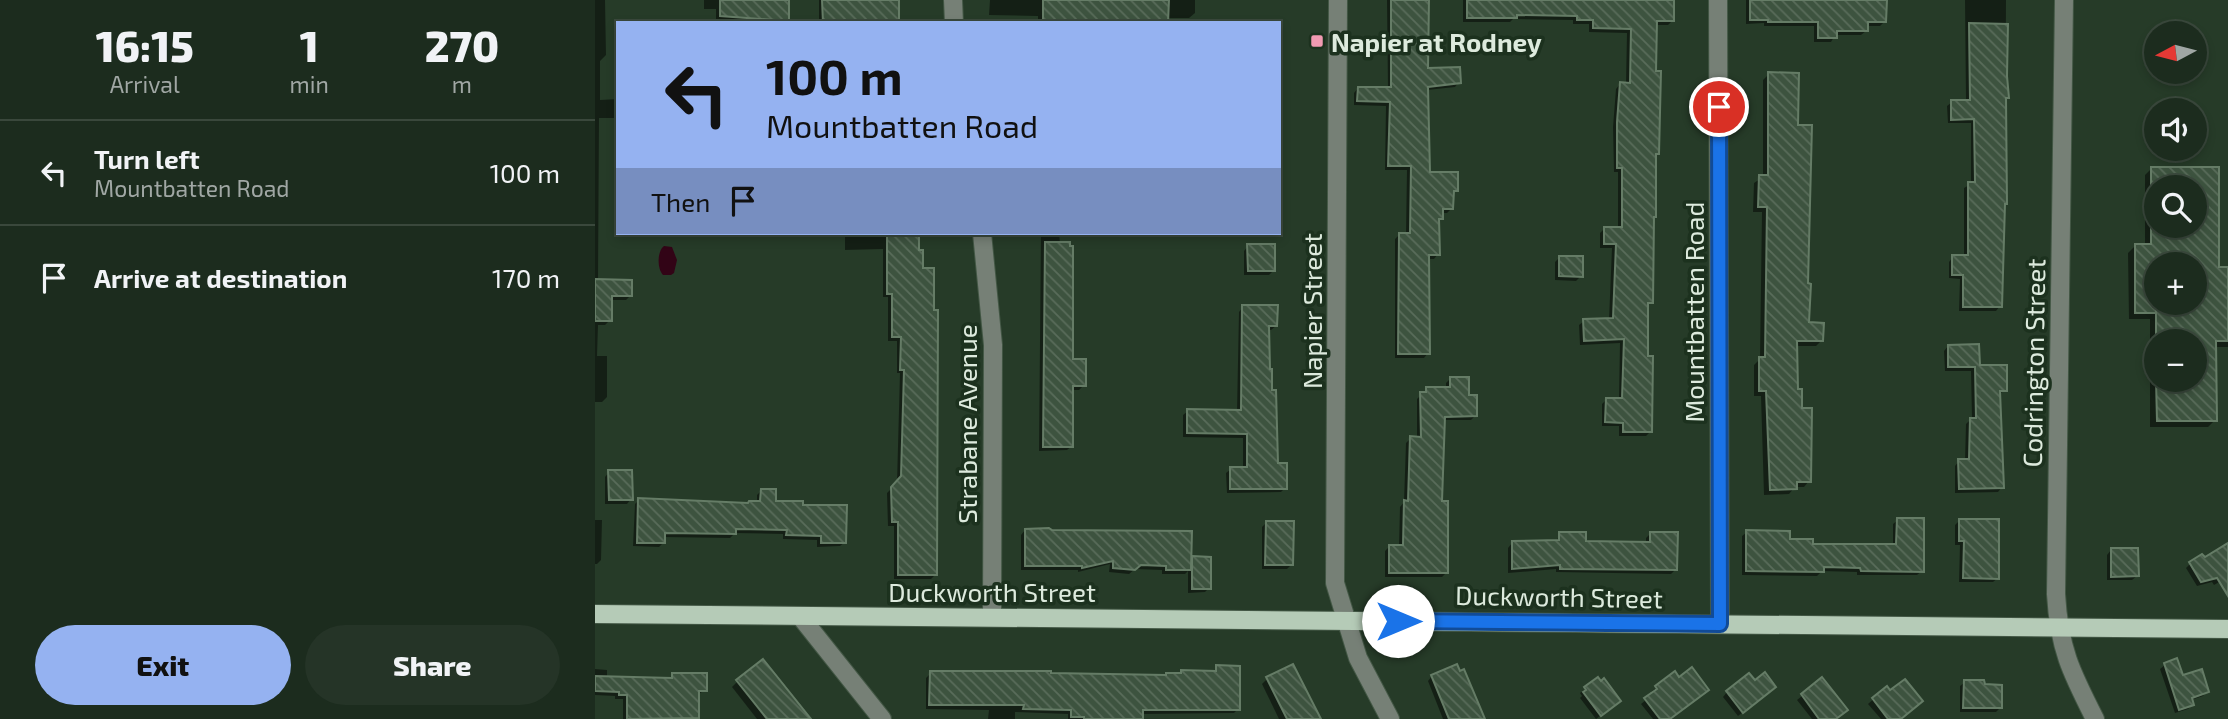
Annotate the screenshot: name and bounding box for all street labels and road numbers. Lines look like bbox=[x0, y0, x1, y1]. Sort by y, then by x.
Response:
street label: Mountbatten Road bbox=[1678, 201, 1709, 423]
street label: Napier Street bbox=[1296, 233, 1327, 389]
street label: Codrington Street bbox=[2016, 258, 2050, 468]
street label: Strabane Avenue bbox=[951, 324, 982, 524]
street label: Duckworth Street bbox=[888, 576, 1096, 607]
street label: Duckworth Street bbox=[1455, 579, 1663, 613]

